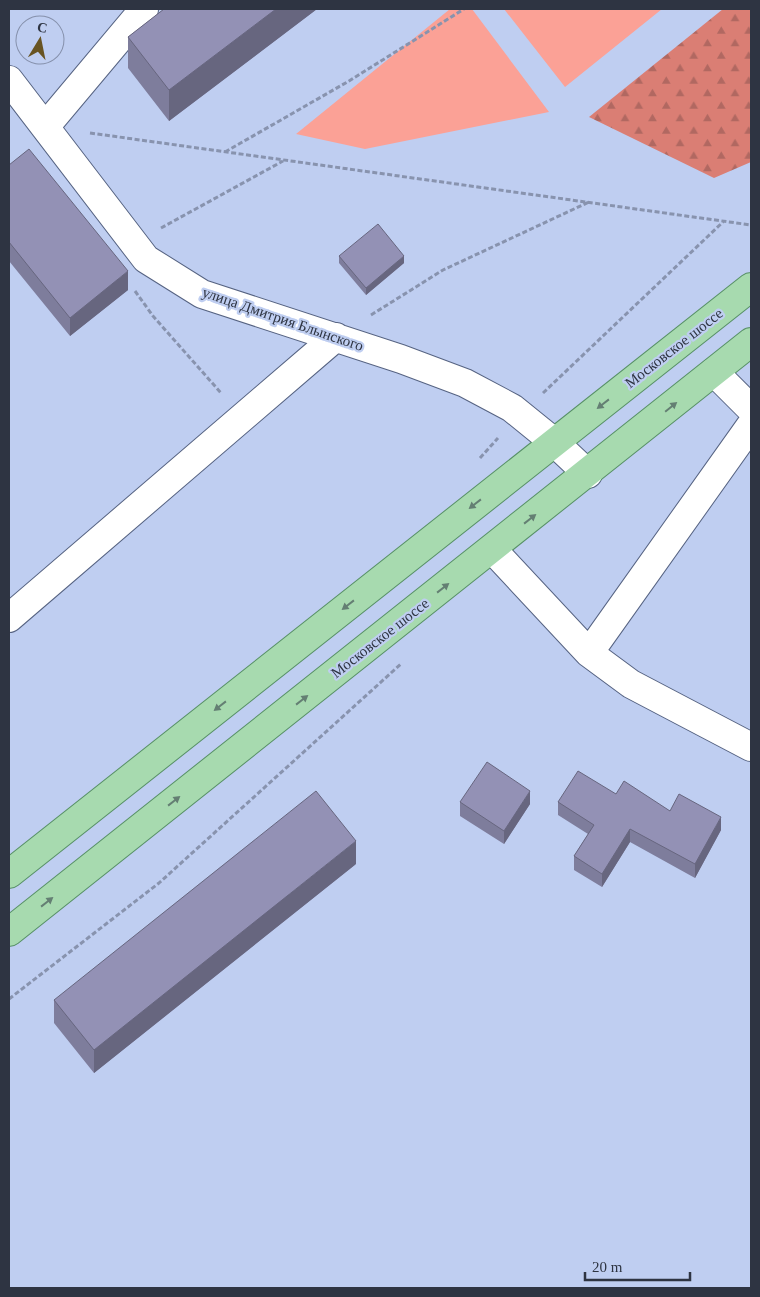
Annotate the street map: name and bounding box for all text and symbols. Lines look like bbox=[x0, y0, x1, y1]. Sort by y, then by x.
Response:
north arrow bbox=[15, 15, 65, 65]
text: С bbox=[36, 19, 48, 36]
street label: улица Дмитрия Блынского bbox=[200, 284, 366, 354]
street label: Московское шоссе bbox=[622, 305, 726, 391]
one-way arrow bbox=[597, 398, 610, 409]
one-way arrow bbox=[664, 401, 677, 412]
one-way arrow bbox=[469, 498, 482, 509]
one-way arrow bbox=[523, 514, 537, 524]
one-way arrow bbox=[436, 583, 449, 594]
street label: Московское шоссе bbox=[328, 595, 432, 681]
one-way arrow bbox=[342, 599, 355, 610]
one-way arrow bbox=[295, 695, 308, 705]
one-way arrow bbox=[214, 700, 227, 711]
one-way arrow bbox=[167, 796, 181, 806]
one-way arrow bbox=[40, 897, 54, 907]
scale bar bbox=[585, 1250, 690, 1282]
text: 20 m bbox=[592, 1259, 623, 1275]

